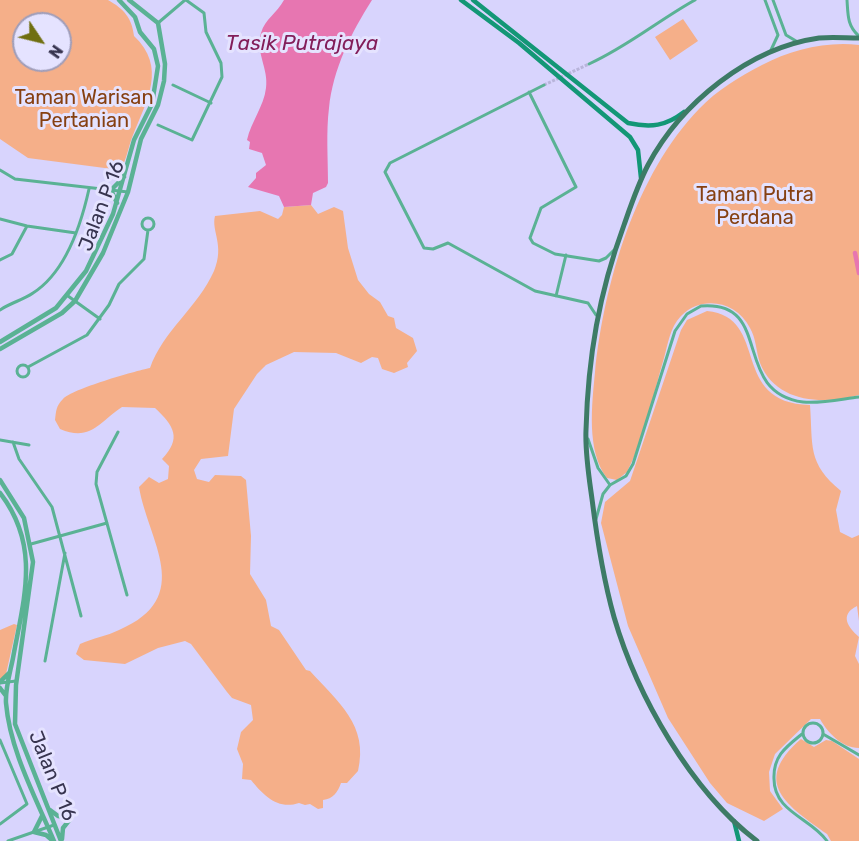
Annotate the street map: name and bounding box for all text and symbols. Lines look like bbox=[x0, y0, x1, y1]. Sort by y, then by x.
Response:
north arrow bbox=[12, 12, 72, 72]
water label: Tasik Putrajaya bbox=[226, 31, 378, 57]
text: N bbox=[44, 41, 67, 62]
park label: Taman Warisan Pertanian bbox=[14, 86, 154, 133]
street label: Jalan P 16 bbox=[74, 157, 130, 255]
park label: Taman Putra Perdana bbox=[696, 183, 814, 230]
street label: Jalan P 16 bbox=[23, 728, 81, 824]

